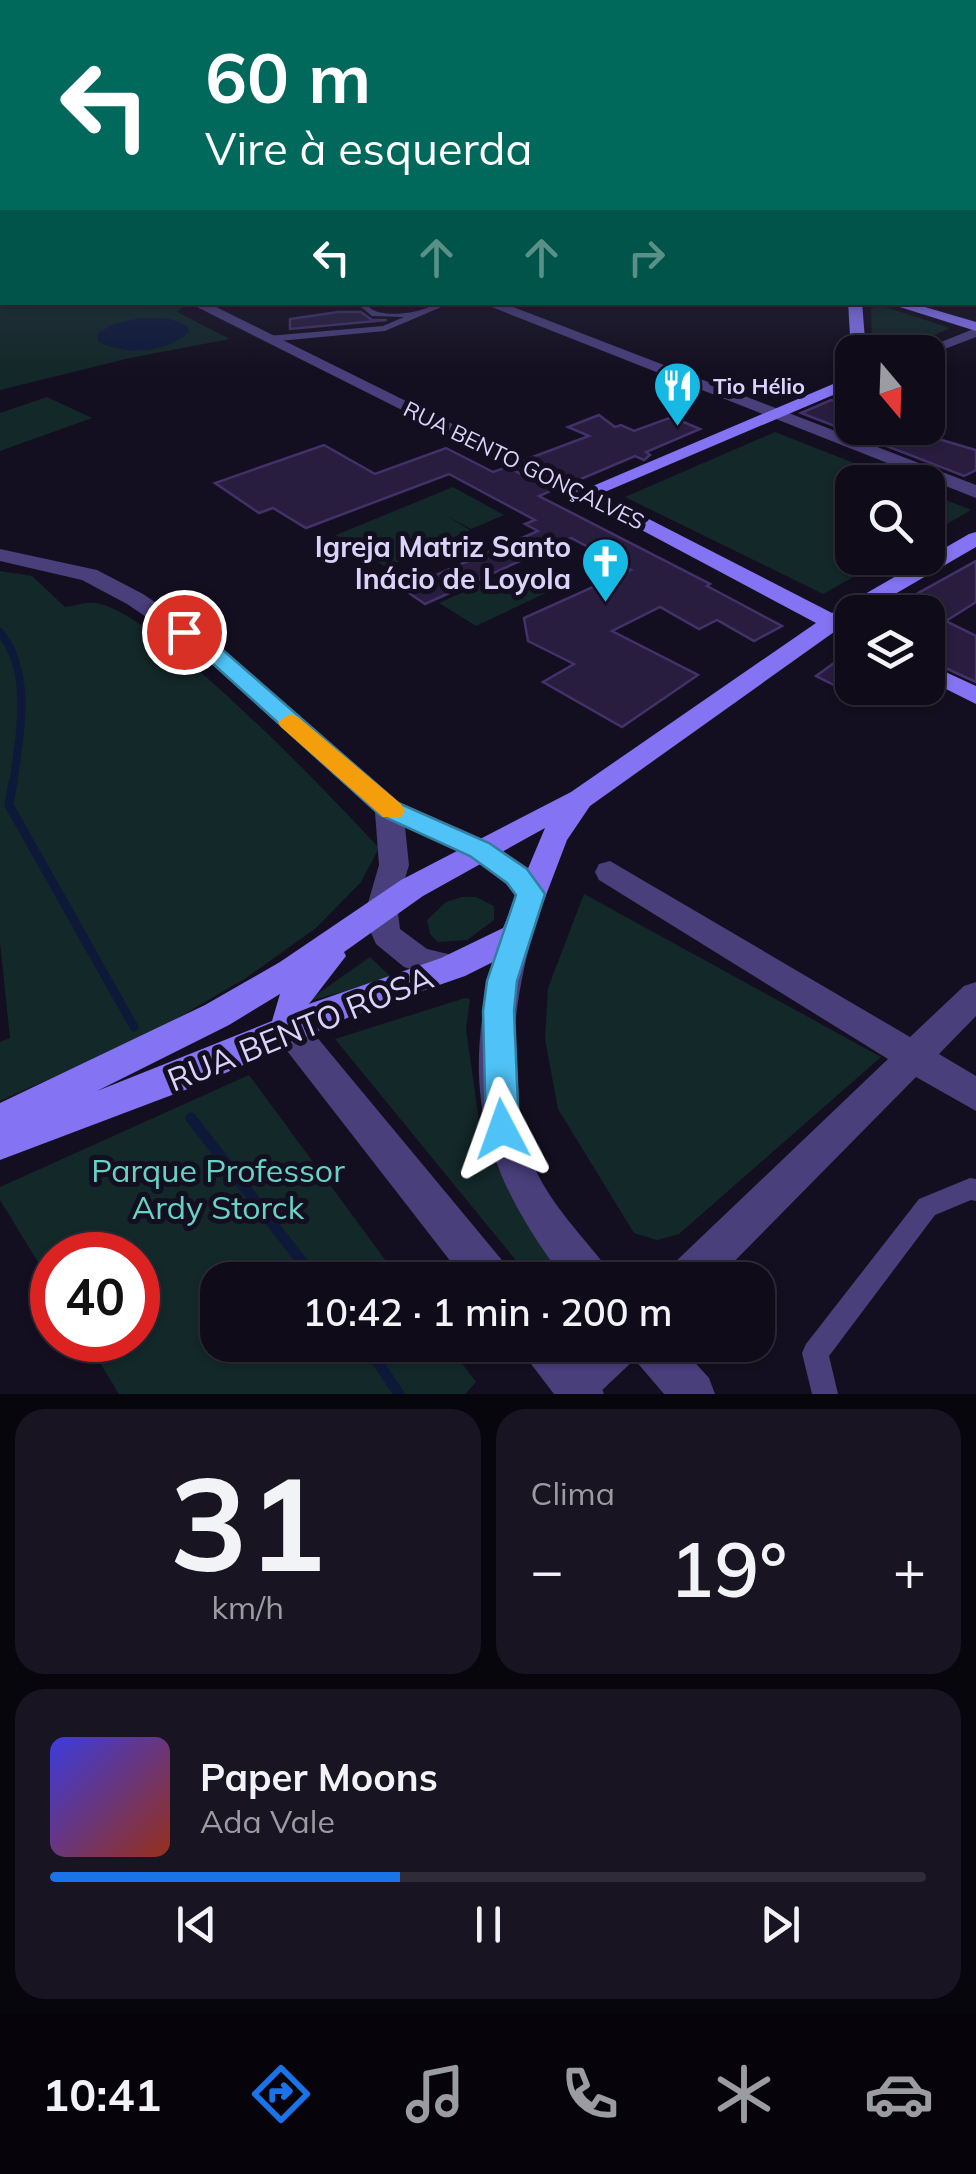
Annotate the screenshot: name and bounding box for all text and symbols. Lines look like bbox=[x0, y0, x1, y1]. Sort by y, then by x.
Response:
text: 60 m bbox=[205, 33, 371, 121]
icon: left bbox=[40, 40, 170, 170]
text: Vire à esquerda bbox=[205, 120, 532, 176]
icon: left bbox=[304, 230, 359, 285]
icon: ahead bbox=[409, 230, 464, 285]
icon: ahead bbox=[514, 230, 569, 285]
icon: right bbox=[619, 230, 674, 285]
north arrow bbox=[835, 335, 945, 445]
map controls bbox=[835, 335, 945, 705]
restaurant icon: Tio Hélio bbox=[652, 360, 704, 428]
place label: Tio Hélio bbox=[713, 372, 805, 400]
street label: RUA BENTO GONÇALVES bbox=[399, 394, 649, 536]
button: search bbox=[835, 465, 945, 575]
place label: Igreja Matriz Santo Inácio de Loyola bbox=[315, 529, 571, 596]
church icon: Igreja Matriz Santo Inácio de Loyola bbox=[580, 536, 632, 604]
pin bbox=[142, 590, 227, 675]
button: layers bbox=[835, 595, 945, 705]
icon: arrive bbox=[157, 605, 212, 660]
street label: RUA BENTO ROSA bbox=[161, 956, 439, 1100]
position arrow bbox=[450, 1077, 554, 1181]
park label: Parque Professor Ardy Storck bbox=[91, 1150, 345, 1227]
speed limit sign: 40 bbox=[30, 1232, 160, 1362]
text: 10:42 · 1 min · 200 m bbox=[302, 1288, 673, 1336]
text: 31 bbox=[170, 1440, 326, 1604]
text: Clima bbox=[531, 1473, 615, 1513]
text: 19° bbox=[669, 1522, 787, 1616]
text: − bbox=[531, 1535, 564, 1604]
text: + bbox=[893, 1535, 926, 1604]
text: km/h bbox=[212, 1587, 284, 1627]
text: Paper Moons bbox=[200, 1753, 438, 1801]
text: Ada Vale bbox=[200, 1801, 335, 1841]
icon: previous bbox=[169, 1897, 224, 1952]
icon: pause bbox=[461, 1897, 516, 1952]
icon: next bbox=[753, 1897, 808, 1952]
icon: directions bbox=[246, 2059, 316, 2129]
icon: music bbox=[400, 2059, 470, 2129]
icon: phone bbox=[555, 2059, 625, 2129]
icon: climate bbox=[709, 2059, 779, 2129]
icon: car bbox=[864, 2059, 934, 2129]
text: 10:41 bbox=[42, 2066, 161, 2122]

